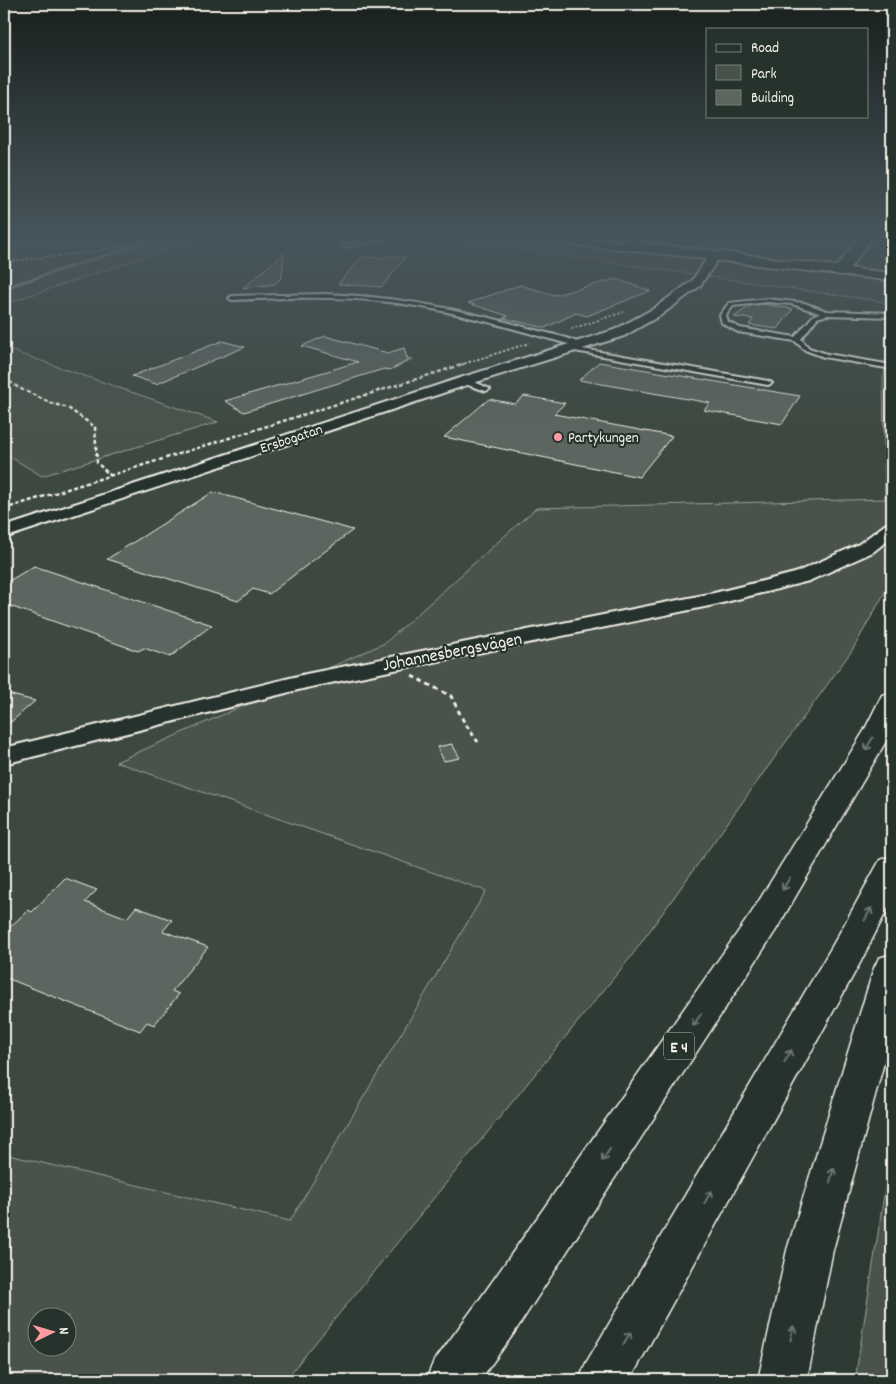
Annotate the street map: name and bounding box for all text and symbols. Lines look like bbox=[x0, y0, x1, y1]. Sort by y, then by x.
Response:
legend bbox=[706, 28, 868, 118]
text: Road bbox=[751, 38, 779, 60]
text: Park bbox=[751, 64, 777, 86]
text: Building bbox=[751, 88, 794, 110]
street label: Ersbogatan bbox=[257, 419, 326, 460]
place label: Partykungen bbox=[568, 428, 639, 450]
marker: Partykungen bbox=[552, 431, 564, 443]
street label: Johannesbergsvägen bbox=[380, 628, 524, 679]
one-way arrow bbox=[864, 737, 874, 751]
one-way arrow bbox=[780, 876, 790, 890]
one-way arrow bbox=[864, 907, 873, 922]
one-way arrow bbox=[692, 1013, 702, 1027]
road number: E 4 bbox=[664, 1032, 694, 1060]
one-way arrow bbox=[784, 1049, 794, 1063]
one-way arrow bbox=[601, 1147, 611, 1161]
one-way arrow bbox=[827, 1168, 837, 1184]
one-way arrow bbox=[703, 1190, 713, 1204]
north arrow bbox=[28, 1306, 78, 1356]
one-way arrow bbox=[788, 1325, 797, 1341]
text: N bbox=[53, 1327, 73, 1335]
one-way arrow bbox=[623, 1331, 633, 1346]

